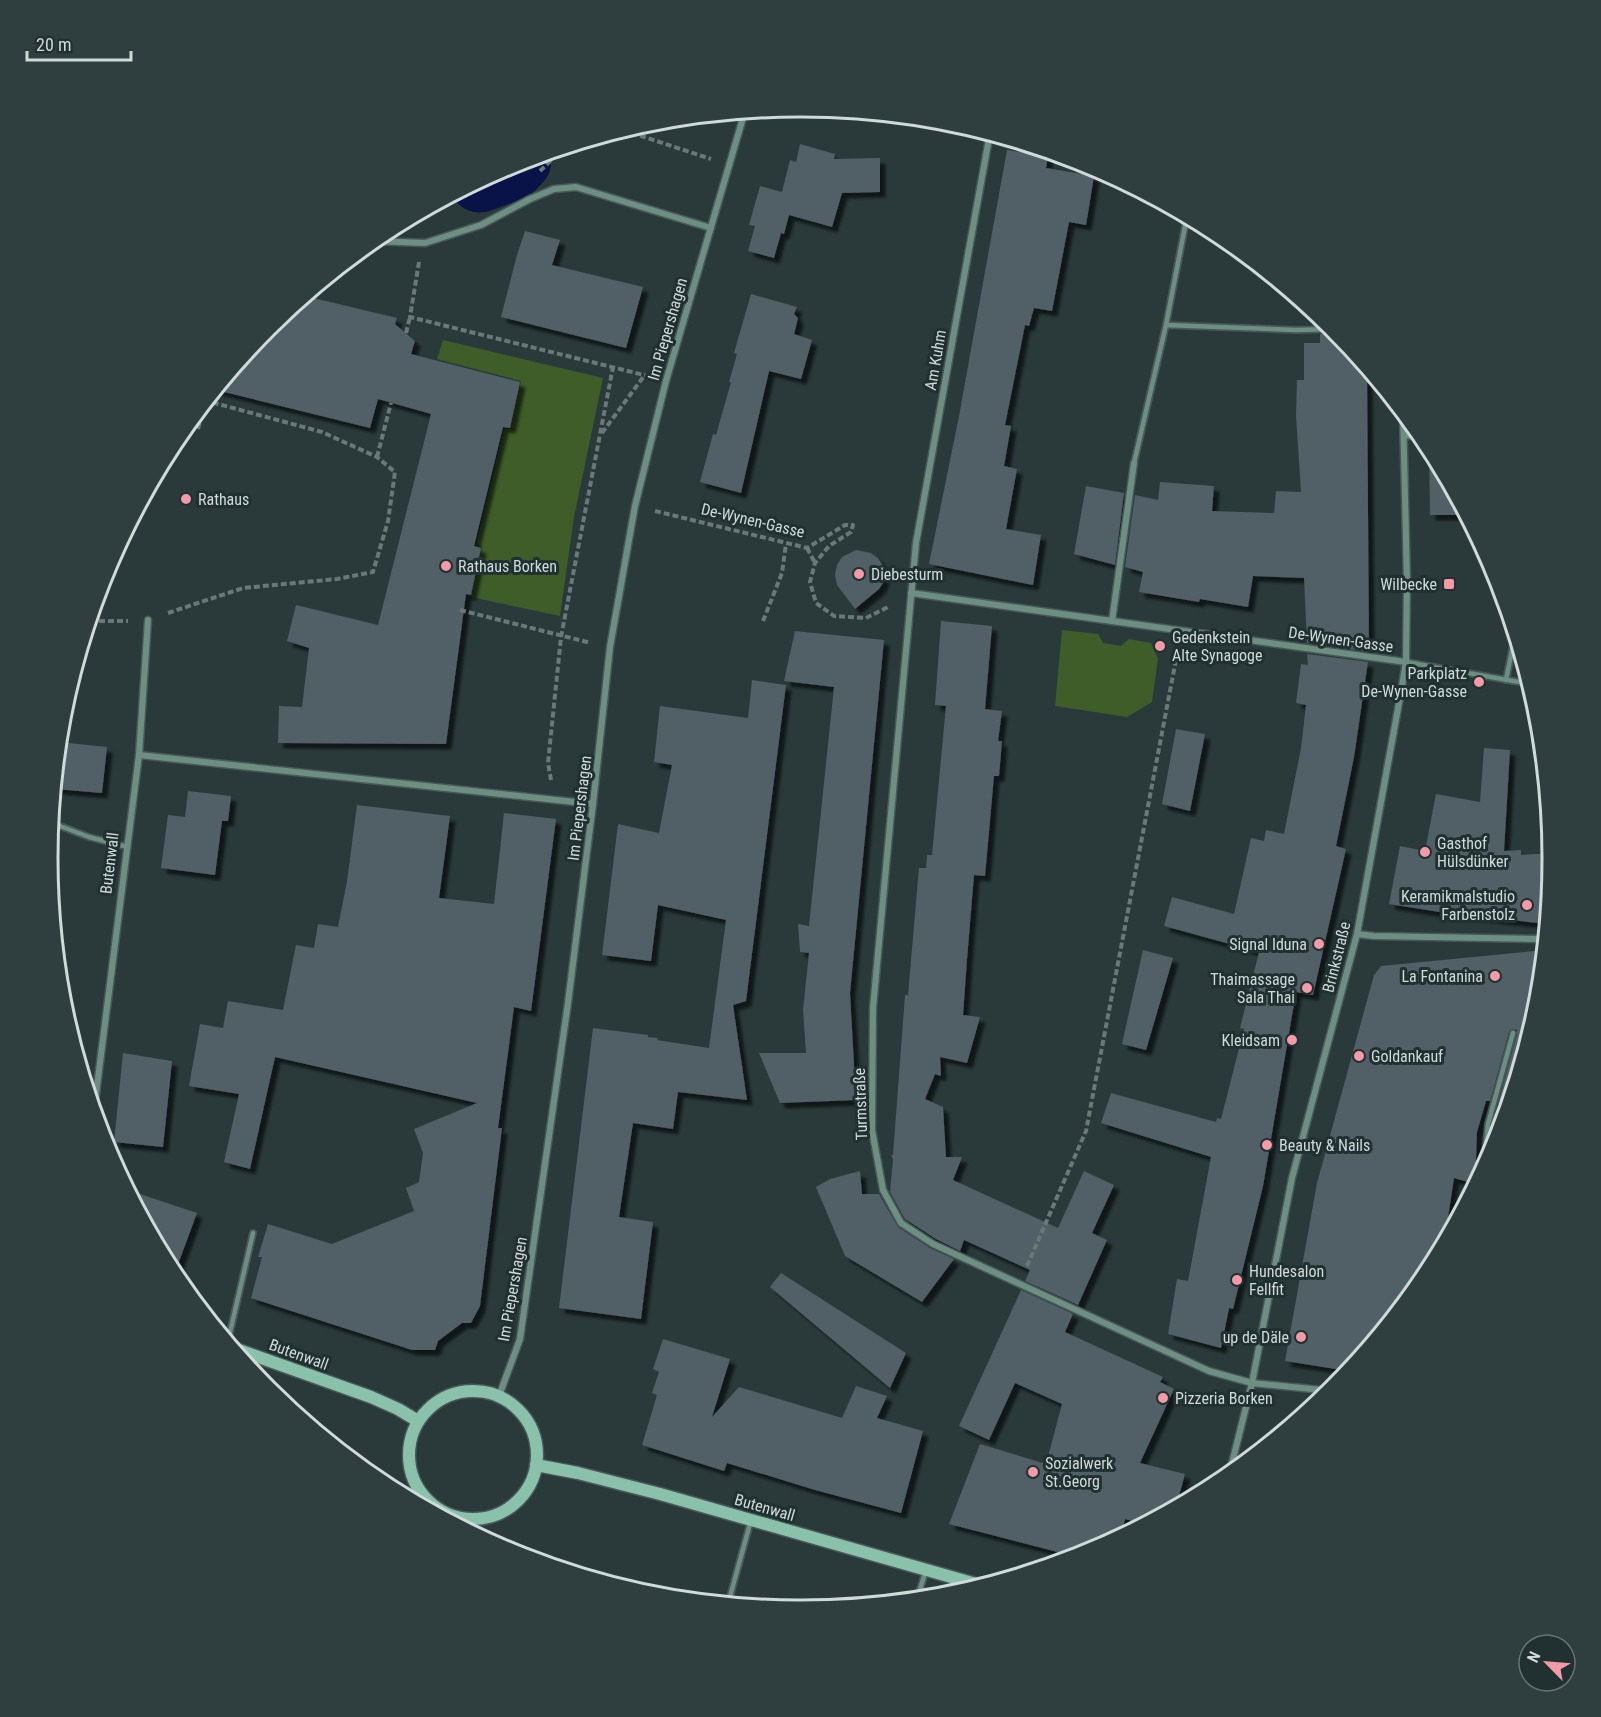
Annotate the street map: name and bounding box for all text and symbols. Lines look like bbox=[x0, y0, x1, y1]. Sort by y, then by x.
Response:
scale bar bbox=[27, 24, 130, 62]
text: 20 m bbox=[36, 34, 71, 55]
street label: Im Piepershagen bbox=[644, 276, 691, 383]
street label: Am Kuhm bbox=[921, 328, 950, 392]
place label: Rathaus bbox=[198, 490, 249, 509]
marker: Rathaus bbox=[179, 492, 193, 506]
street label: De-Wynen-Gasse bbox=[699, 499, 806, 542]
place label: Rathaus Borken bbox=[458, 557, 557, 576]
marker: Rathaus Borken bbox=[439, 559, 453, 573]
place label: Diebesturm bbox=[871, 565, 943, 584]
marker: Diebesturm bbox=[852, 567, 866, 581]
place label: Wilbecke bbox=[1380, 575, 1437, 594]
marker: Wilbecke bbox=[1442, 577, 1456, 591]
street label: De-Wynen-Gasse bbox=[1287, 623, 1395, 656]
place label: Gedenkstein Alte Synagoge bbox=[1172, 628, 1263, 665]
marker: Gedenkstein Alte Synagoge bbox=[1153, 639, 1167, 653]
place label: Parkplatz De-Wynen-Gasse bbox=[1361, 664, 1467, 701]
marker: Parkplatz De-Wynen-Gasse bbox=[1472, 675, 1486, 689]
street label: Im Piepershagen bbox=[564, 754, 595, 862]
street label: Butenwall bbox=[96, 831, 123, 895]
place label: Gasthof Hülsdünker bbox=[1437, 834, 1509, 871]
marker: Gasthof Hülsdünker bbox=[1418, 845, 1432, 859]
place label: Keramikmalstudio Farbenstolz bbox=[1401, 887, 1515, 924]
marker: Keramikmalstudio Farbenstolz bbox=[1520, 898, 1534, 912]
street label: Brinkstraße bbox=[1319, 920, 1354, 995]
place label: Signal Iduna bbox=[1229, 935, 1307, 954]
marker: Signal Iduna bbox=[1312, 937, 1326, 951]
place label: La Fontanina bbox=[1402, 967, 1483, 986]
marker: La Fontanina bbox=[1488, 969, 1502, 983]
place label: Thaimassage Sala Thai bbox=[1210, 970, 1295, 1007]
marker: Thaimassage Sala Thai bbox=[1300, 981, 1314, 995]
place label: Kleidsam bbox=[1221, 1031, 1280, 1050]
marker: Kleidsam bbox=[1285, 1033, 1299, 1047]
place label: Goldankauf bbox=[1371, 1047, 1443, 1066]
marker: Goldankauf bbox=[1352, 1049, 1366, 1063]
street label: Turmstraße bbox=[850, 1067, 871, 1140]
place label: Beauty & Nails bbox=[1279, 1136, 1370, 1155]
marker: Beauty & Nails bbox=[1260, 1138, 1274, 1152]
street label: Im Piepershagen bbox=[494, 1235, 531, 1343]
place label: Hundesalon Fellfit bbox=[1249, 1262, 1324, 1299]
marker: Hundesalon Fellfit bbox=[1230, 1273, 1244, 1287]
place label: up de Däle bbox=[1223, 1328, 1289, 1347]
marker: up de Däle bbox=[1294, 1330, 1308, 1344]
street label: Butenwall bbox=[267, 1335, 331, 1374]
place label: Pizzeria Borken bbox=[1175, 1389, 1273, 1408]
marker: Pizzeria Borken bbox=[1156, 1391, 1170, 1405]
place label: Sozialwerk St.Georg bbox=[1045, 1454, 1114, 1491]
marker: Sozialwerk St.Georg bbox=[1026, 1465, 1040, 1479]
street label: Butenwall bbox=[733, 1490, 797, 1525]
north arrow bbox=[1517, 1633, 1577, 1693]
text: N bbox=[1523, 1648, 1545, 1665]

